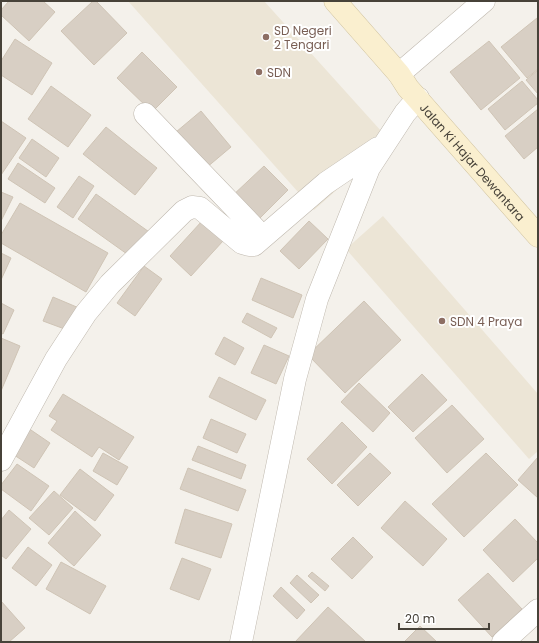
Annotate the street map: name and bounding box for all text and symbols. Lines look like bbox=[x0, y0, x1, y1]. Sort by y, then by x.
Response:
place label: SD Negeri 2 Tengari bbox=[274, 22, 332, 53]
marker: SD Negeri 2 Tengari bbox=[261, 32, 271, 42]
place label: SDN bbox=[267, 64, 291, 81]
marker: SDN bbox=[254, 67, 264, 77]
street label: Jalan Ki Hajar Dewantara bbox=[416, 99, 529, 224]
place label: SDN 4 Praya bbox=[450, 313, 522, 330]
marker: SDN 4 Praya bbox=[437, 316, 447, 326]
scale bar bbox=[399, 605, 489, 631]
text: 20 m bbox=[405, 610, 435, 627]

